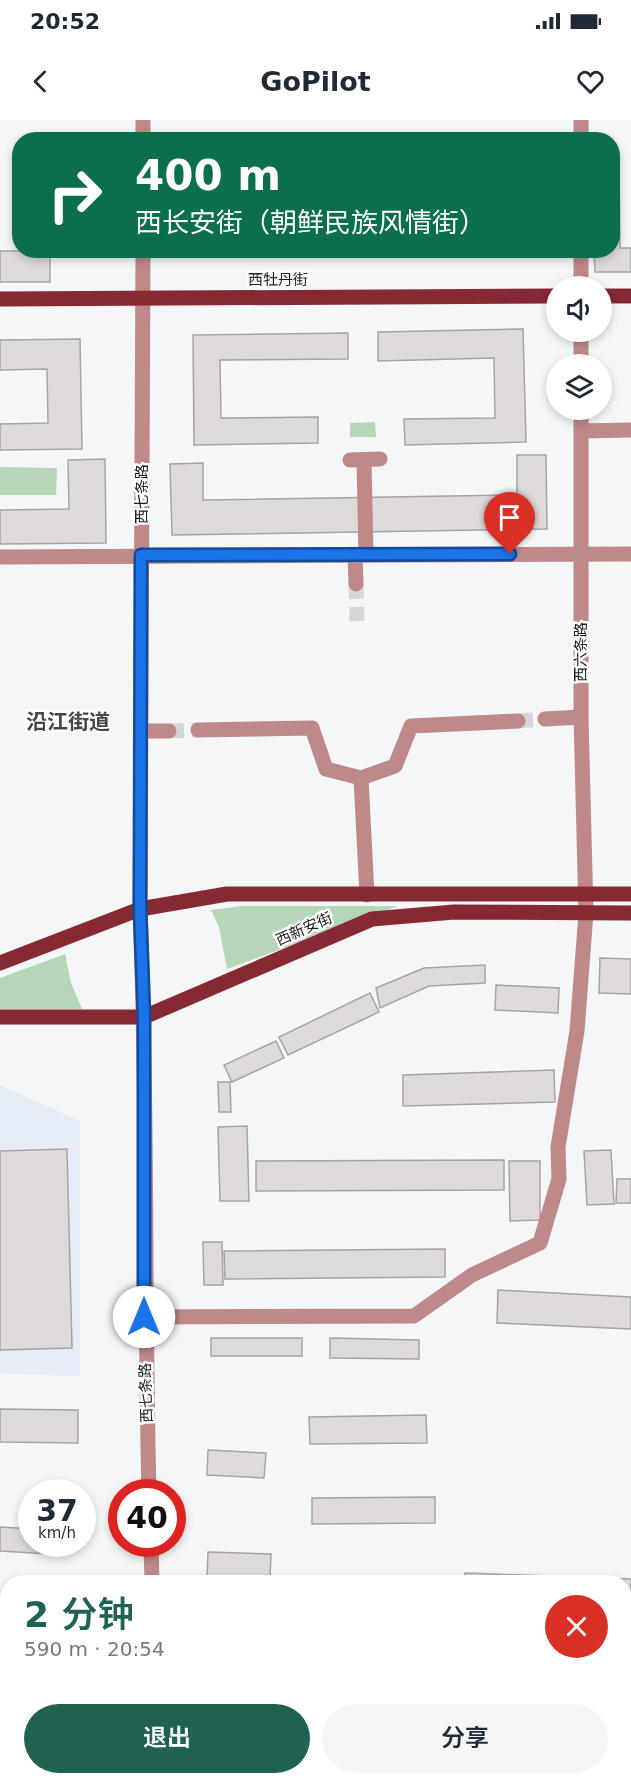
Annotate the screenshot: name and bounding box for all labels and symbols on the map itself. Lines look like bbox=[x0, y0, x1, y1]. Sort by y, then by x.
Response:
street label: 西牡丹街 bbox=[248, 271, 308, 289]
street label: 西七条路 bbox=[133, 464, 151, 524]
pin bbox=[484, 492, 535, 554]
street label: 西六条路 bbox=[572, 622, 590, 682]
district label: 沿江街道 bbox=[26, 710, 110, 734]
street label: 西新安街 bbox=[273, 909, 335, 949]
position arrow bbox=[112, 1285, 176, 1349]
street label: 西七条路 bbox=[136, 1363, 156, 1423]
speed limit sign: 40 bbox=[108, 1479, 186, 1557]

